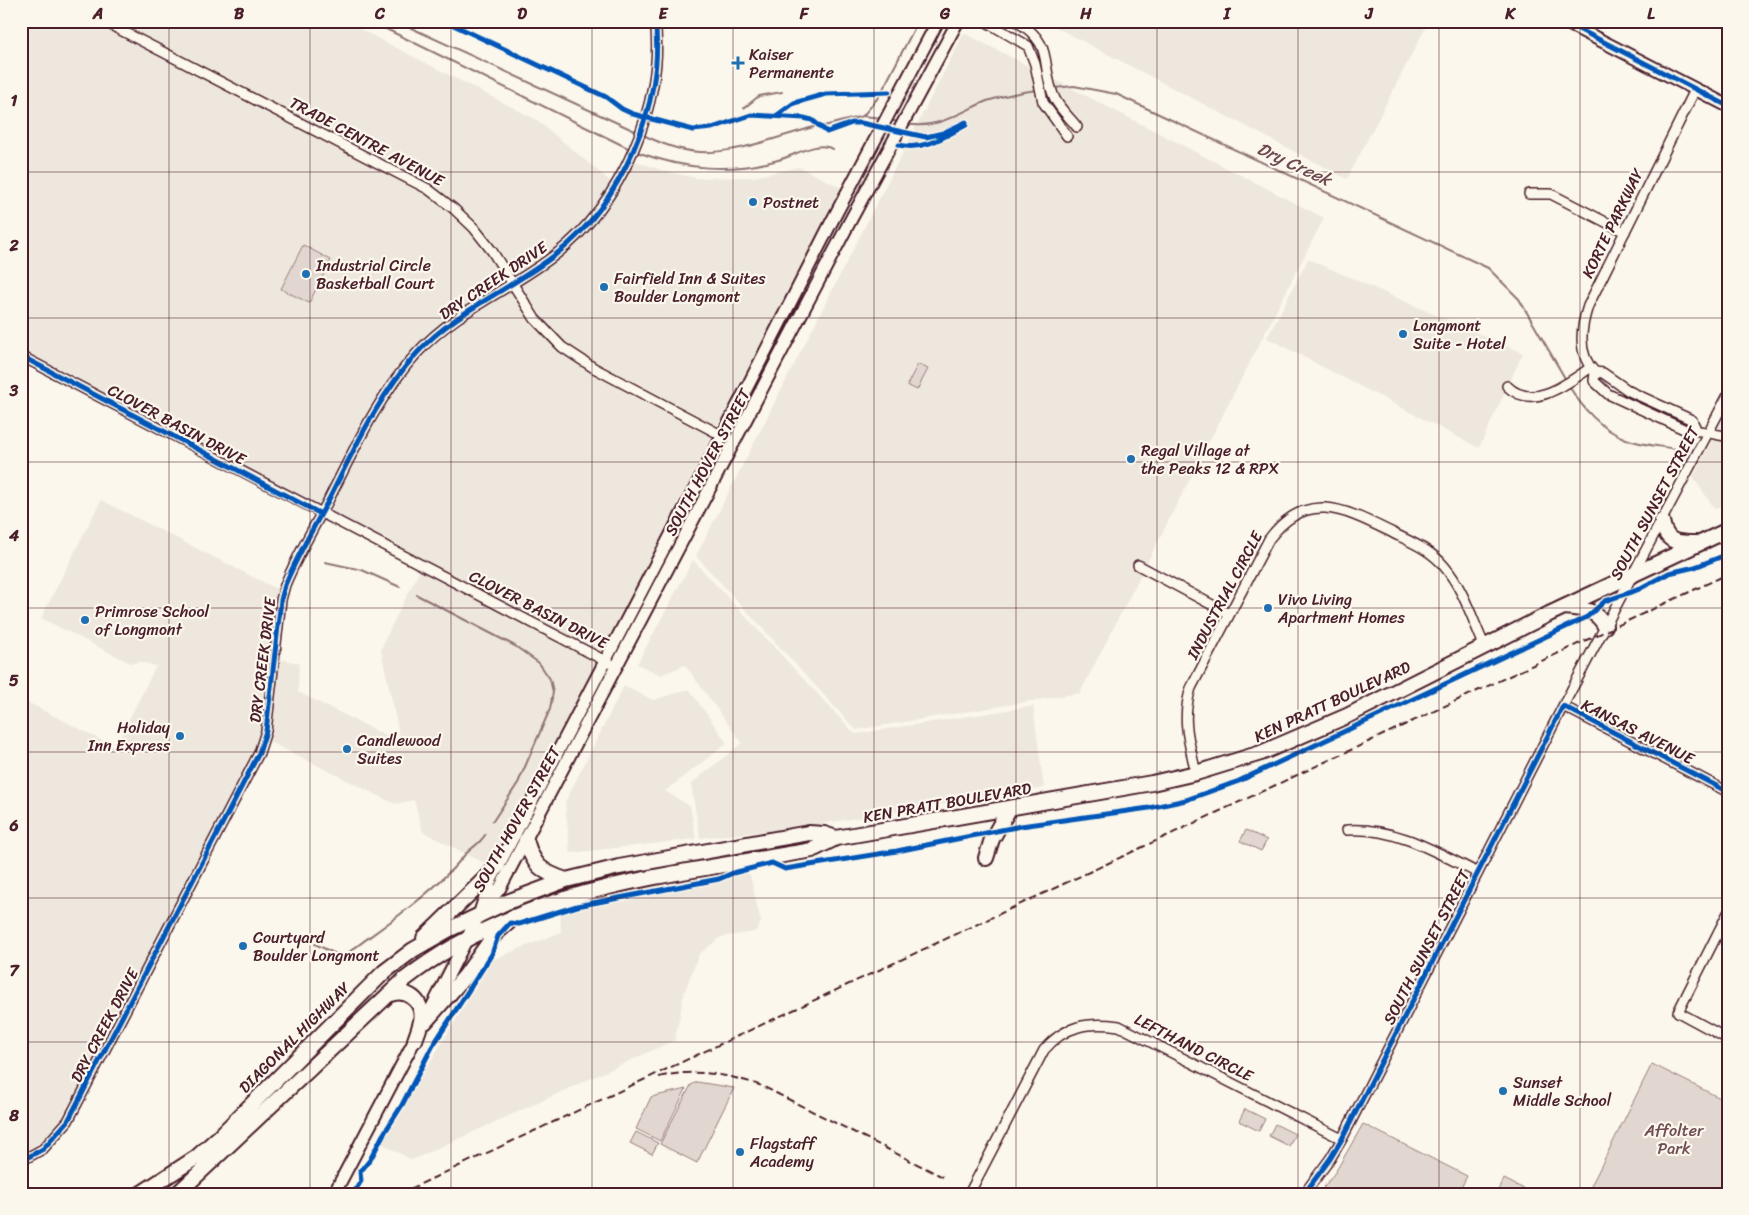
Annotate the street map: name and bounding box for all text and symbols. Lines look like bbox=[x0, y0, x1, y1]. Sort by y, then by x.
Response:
text: A bbox=[92, 0, 103, 28]
text: B bbox=[234, 0, 245, 28]
text: C bbox=[374, 0, 386, 28]
text: D bbox=[517, 0, 527, 28]
text: E bbox=[659, 0, 669, 28]
text: F bbox=[799, 0, 810, 28]
text: G bbox=[939, 0, 951, 28]
text: H bbox=[1079, 0, 1092, 28]
text: I bbox=[1223, 0, 1232, 28]
text: J bbox=[1364, 0, 1374, 28]
text: K bbox=[1504, 0, 1516, 28]
text: L bbox=[1647, 0, 1655, 28]
place label: Kaiser Permanente bbox=[749, 40, 834, 87]
marker: Kaiser Permanente bbox=[731, 56, 745, 70]
text: 1 bbox=[11, 86, 18, 115]
street label: TRADE CENTRE AVENUE bbox=[284, 88, 450, 195]
water label: Dry Creek bbox=[1252, 133, 1339, 196]
street label: KORTE PARKWAY bbox=[1573, 162, 1652, 283]
place label: Postnet bbox=[763, 188, 819, 217]
marker: Postnet bbox=[747, 196, 759, 208]
text: 2 bbox=[8, 231, 19, 260]
street label: DRY CREEK DRIVE bbox=[433, 232, 555, 328]
place label: Industrial Circle Basketball Court bbox=[315, 251, 435, 298]
place label: Fairfield Inn & Suites Boulder Longmont bbox=[614, 264, 766, 311]
marker: Industrial Circle Basketball Court bbox=[300, 268, 312, 280]
marker: Fairfield Inn & Suites Boulder Longmont bbox=[598, 281, 610, 293]
place label: Longmont Suite - Hotel bbox=[1413, 311, 1506, 358]
marker: Longmont Suite - Hotel bbox=[1397, 328, 1409, 340]
text: 3 bbox=[9, 376, 19, 405]
street label: CLOVER BASIN DRIVE bbox=[102, 376, 252, 474]
street label: SOUTH HOVER STREET bbox=[656, 382, 759, 541]
street label: SOUTH SUNSET STREET bbox=[1602, 420, 1708, 585]
place label: Regal Village at the Peaks 12 & RPX bbox=[1141, 436, 1279, 483]
marker: Regal Village at the Peaks 12 & RPX bbox=[1125, 453, 1137, 465]
text: 4 bbox=[8, 521, 19, 550]
street label: INDUSTRIAL CIRCLE bbox=[1178, 525, 1271, 666]
street label: CLOVER BASIN DRIVE bbox=[464, 562, 615, 658]
place label: Vivo Living Apartment Homes bbox=[1277, 585, 1405, 632]
street label: DRY CREEK DRIVE bbox=[240, 595, 285, 724]
place label: Primrose School of Longmont bbox=[95, 597, 210, 644]
marker: Vivo Living Apartment Homes bbox=[1262, 602, 1274, 614]
marker: Primrose School of Longmont bbox=[79, 614, 91, 626]
street label: KEN PRATT BOULEVARD bbox=[1249, 652, 1416, 751]
text: 5 bbox=[9, 666, 19, 695]
street label: KANSAS AVENUE bbox=[1576, 690, 1701, 773]
place label: Holiday Inn Express bbox=[87, 713, 171, 760]
place label: Candlewood Suites bbox=[357, 726, 442, 773]
marker: Holiday Inn Express bbox=[174, 730, 186, 742]
street label: SOUTH HOVER STREET bbox=[464, 740, 569, 898]
marker: Candlewood Suites bbox=[341, 743, 353, 755]
street label: KEN PRATT BOULEVARD bbox=[861, 773, 1034, 832]
text: 6 bbox=[8, 811, 19, 840]
street label: SOUTH SUNSET STREET bbox=[1375, 863, 1479, 1030]
place label: Courtyard Boulder Longmont bbox=[253, 923, 379, 970]
marker: Courtyard Boulder Longmont bbox=[237, 940, 249, 952]
text: 7 bbox=[9, 956, 20, 985]
street label: DRY CREEK DRIVE bbox=[62, 962, 147, 1088]
street label: DIAGONAL HIGHWAY bbox=[231, 974, 357, 1100]
street label: LEFTHAND CIRCLE bbox=[1129, 1005, 1259, 1090]
place label: Sunset Middle School bbox=[1513, 1068, 1612, 1115]
marker: Sunset Middle School bbox=[1497, 1085, 1509, 1097]
text: 8 bbox=[8, 1101, 19, 1130]
park label: Affolter Park bbox=[1643, 1116, 1705, 1163]
place label: Flagstaff Academy bbox=[749, 1129, 818, 1176]
marker: Flagstaff Academy bbox=[734, 1146, 746, 1158]

